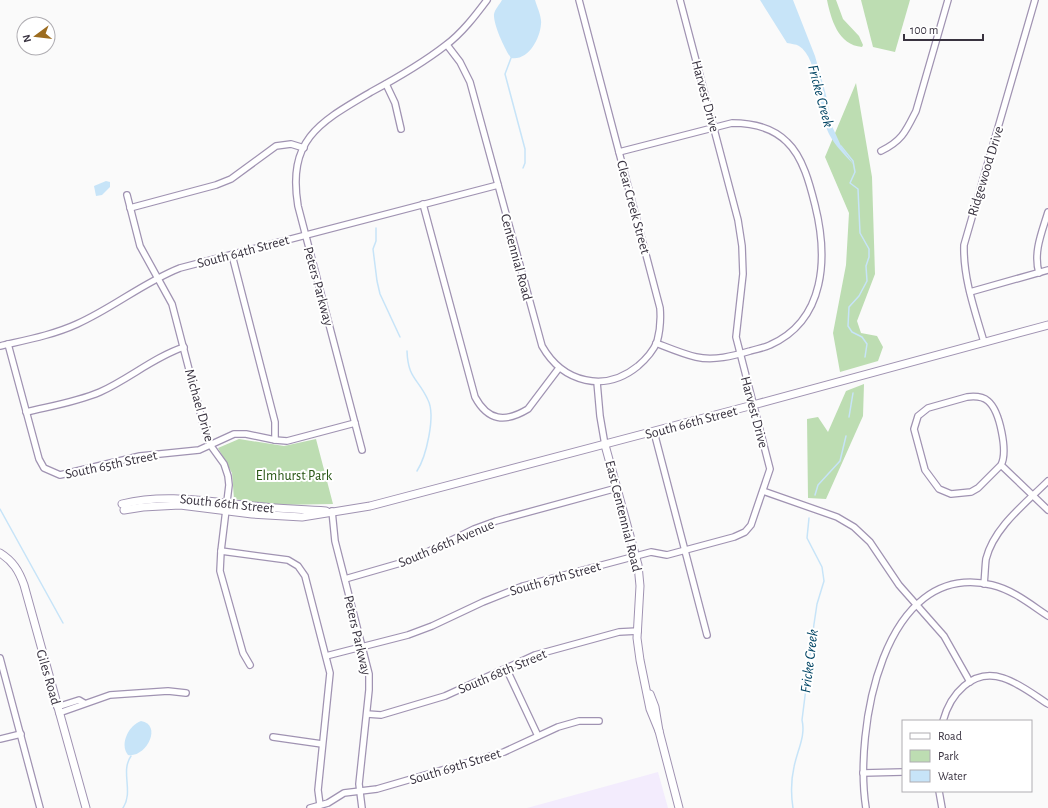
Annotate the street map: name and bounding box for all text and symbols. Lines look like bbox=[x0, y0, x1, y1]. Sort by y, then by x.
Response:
north arrow bbox=[16, 16, 56, 56]
scale bar bbox=[904, 16, 983, 42]
text: 100 m bbox=[910, 24, 938, 36]
text: N bbox=[21, 33, 33, 44]
street label: Harvest Drive bbox=[689, 59, 721, 134]
water label: Fricke Creek bbox=[805, 63, 836, 129]
street label: Ridgewood Drive bbox=[966, 125, 1006, 218]
street label: Clear Creek Street bbox=[614, 159, 652, 256]
street label: Centennial Road bbox=[498, 212, 534, 302]
street label: South 64th Street bbox=[196, 233, 291, 271]
street label: Peters Parkway bbox=[301, 245, 335, 327]
street label: Michael Drive bbox=[182, 367, 216, 443]
street label: Harvest Drive bbox=[738, 375, 770, 450]
street label: South 66th Street bbox=[644, 404, 739, 442]
street label: South 65th Street bbox=[64, 448, 159, 482]
street label: East Centennial Road bbox=[602, 459, 644, 573]
park label: Elmhurst Park bbox=[256, 469, 333, 483]
street label: South 66th Street bbox=[179, 492, 275, 516]
street label: South 66th Avenue bbox=[397, 517, 496, 570]
street label: South 67th Street bbox=[508, 559, 603, 599]
street label: Peters Parkway bbox=[341, 594, 373, 677]
water label: Fricke Creek bbox=[798, 628, 821, 694]
street label: South 68th Street bbox=[456, 647, 549, 697]
street label: Giles Road bbox=[33, 648, 63, 707]
legend bbox=[902, 720, 1032, 792]
text: Road bbox=[938, 730, 962, 742]
street label: South 69th Street bbox=[408, 746, 503, 787]
text: Park bbox=[938, 750, 959, 762]
text: Water bbox=[938, 770, 967, 782]

